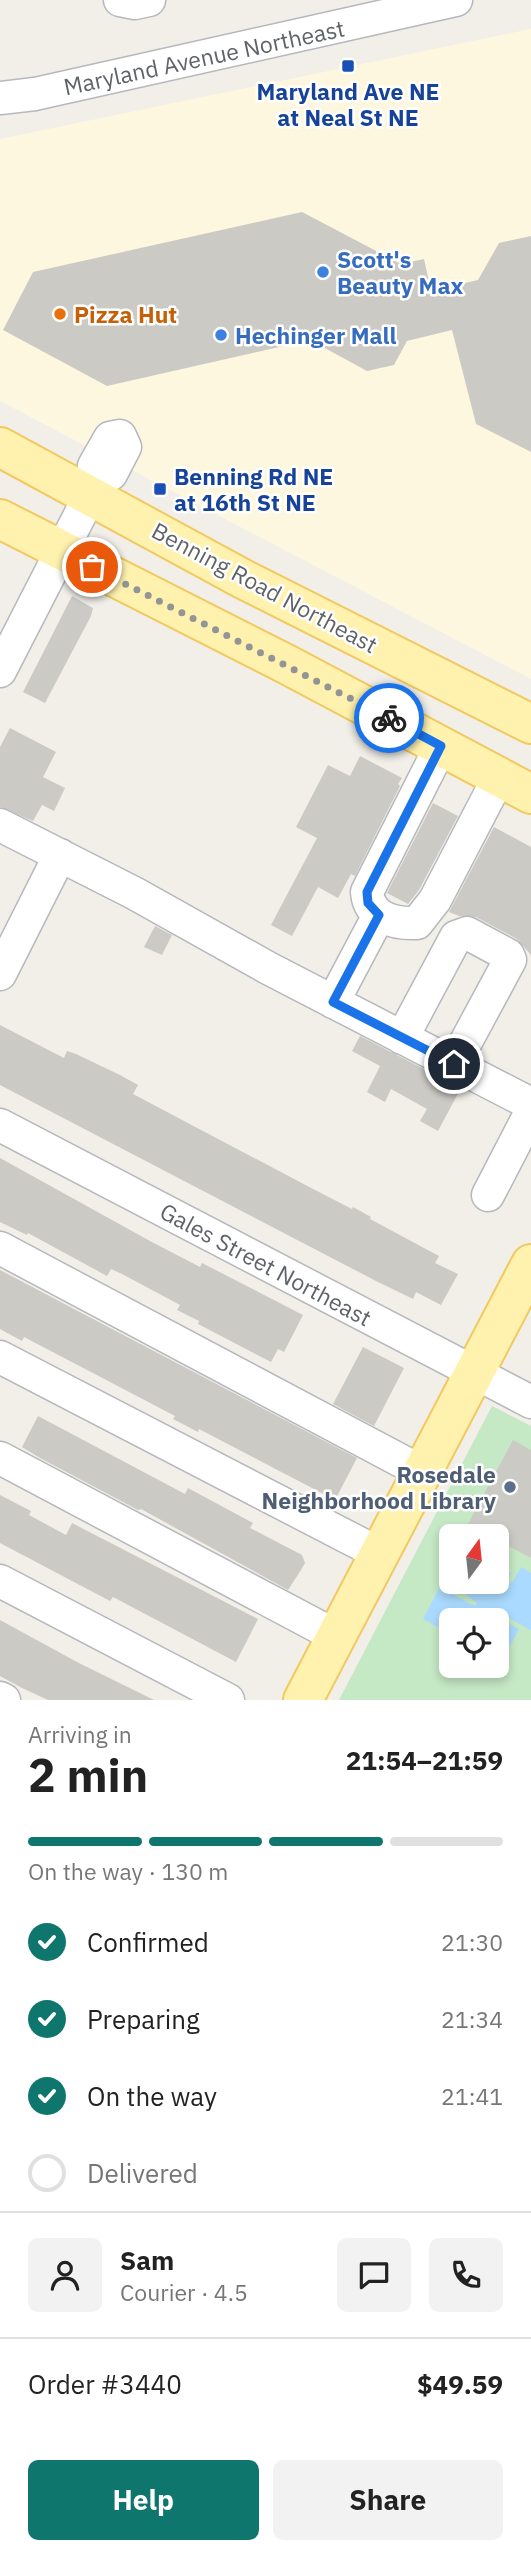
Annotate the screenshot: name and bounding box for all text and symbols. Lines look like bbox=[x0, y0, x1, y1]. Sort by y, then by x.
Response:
street label: Maryland Avenue Northeast bbox=[61, 13, 347, 101]
marker: Maryland Ave NE at Neal St NE bbox=[340, 58, 356, 74]
place label: Maryland Ave NE at Neal St NE bbox=[256, 76, 440, 132]
place label: Scott's Beauty Max bbox=[337, 244, 464, 300]
marker: Scott's Beauty Max bbox=[315, 264, 331, 280]
place label: Pizza Hut bbox=[74, 299, 177, 329]
marker: Pizza Hut bbox=[52, 306, 68, 322]
place label: Hechinger Mall bbox=[235, 320, 396, 350]
marker: Hechinger Mall bbox=[213, 327, 229, 343]
place label: Benning Rd NE at 16th St NE bbox=[174, 461, 333, 517]
marker: Benning Rd NE at 16th St NE bbox=[152, 481, 168, 497]
street label: Benning Road Northeast bbox=[147, 515, 383, 659]
pin bbox=[62, 537, 122, 597]
icon: bag bbox=[73, 548, 111, 586]
courier bbox=[354, 683, 424, 753]
icon: bike bbox=[370, 699, 408, 737]
pin bbox=[424, 1034, 484, 1094]
icon: home bbox=[435, 1045, 473, 1083]
street label: Gales Street Northeast bbox=[155, 1196, 377, 1332]
place label: Rosedale Neighborhood Library bbox=[262, 1459, 497, 1515]
marker: Rosedale Neighborhood Library bbox=[502, 1479, 518, 1495]
north arrow bbox=[439, 1524, 509, 1594]
map controls bbox=[439, 1524, 509, 1678]
button: locate bbox=[439, 1608, 509, 1678]
text: Arriving in bbox=[28, 1719, 132, 1749]
text: 21:54–21:59 bbox=[346, 1743, 503, 1777]
text: 2 min bbox=[28, 1745, 148, 1805]
text: On the way · 130 m bbox=[28, 1856, 228, 1886]
icon: check bbox=[28, 1923, 66, 1961]
text: Confirmed bbox=[87, 1925, 209, 1959]
text: 21:30 bbox=[441, 1927, 503, 1957]
icon: check bbox=[28, 2000, 66, 2038]
text: Preparing bbox=[87, 2002, 200, 2036]
text: 21:34 bbox=[441, 2004, 503, 2034]
icon: check bbox=[28, 2077, 66, 2115]
text: On the way bbox=[87, 2079, 217, 2113]
text: 21:41 bbox=[441, 2081, 503, 2111]
text: Delivered bbox=[87, 2156, 198, 2190]
button: person bbox=[28, 2238, 102, 2312]
button: chat bbox=[337, 2238, 411, 2312]
button: phone bbox=[429, 2238, 503, 2312]
text: Sam bbox=[120, 2243, 174, 2277]
text: Courier · 4.5 bbox=[120, 2277, 248, 2307]
text: Order #3440 bbox=[28, 2367, 182, 2401]
text: $49.59 bbox=[417, 2367, 503, 2401]
button: Help bbox=[28, 2460, 259, 2540]
button: Share bbox=[273, 2460, 503, 2540]

